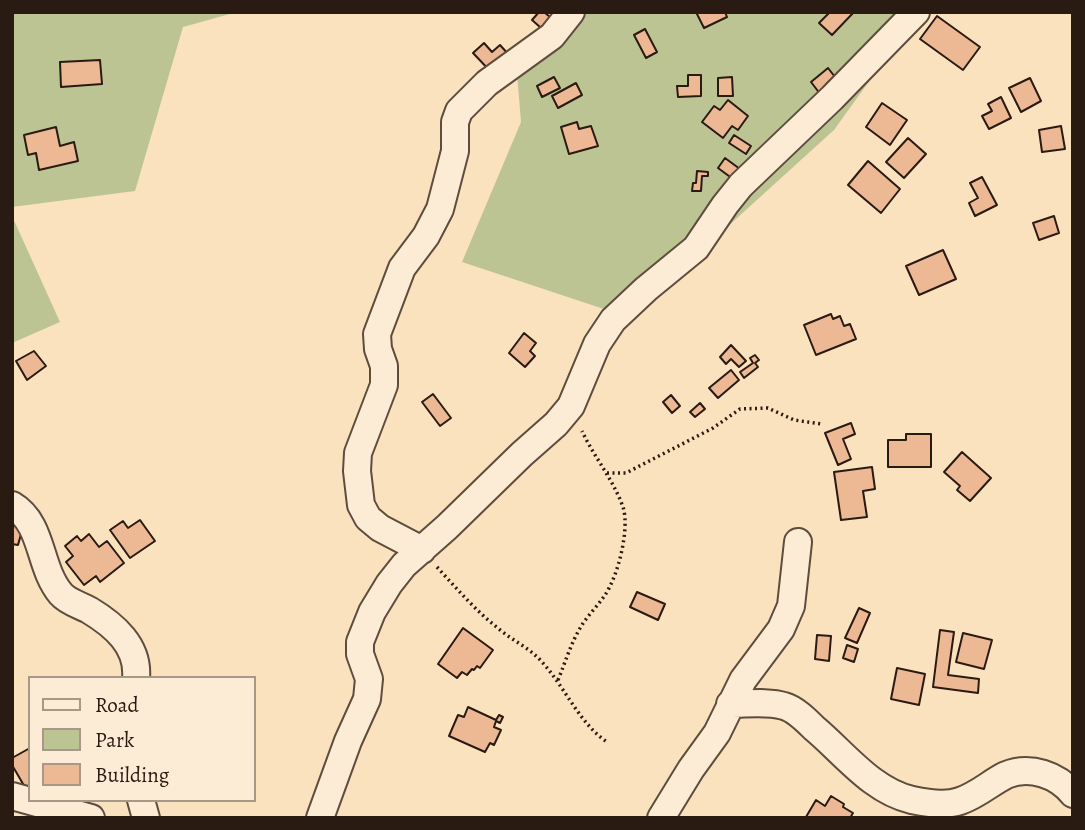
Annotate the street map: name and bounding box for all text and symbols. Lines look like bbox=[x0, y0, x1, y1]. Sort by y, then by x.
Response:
legend bbox=[28, 676, 256, 802]
text: Road bbox=[95, 691, 139, 719]
text: Park bbox=[95, 726, 134, 754]
text: Building bbox=[95, 761, 169, 789]

